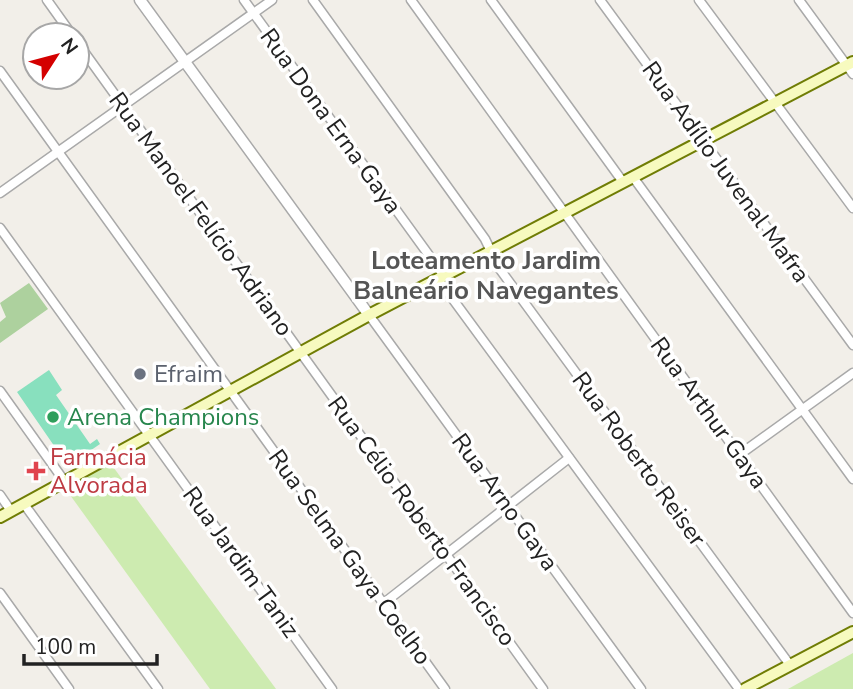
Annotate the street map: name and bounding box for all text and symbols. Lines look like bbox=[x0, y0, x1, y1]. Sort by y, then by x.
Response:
north arrow bbox=[21, 21, 91, 91]
street label: Rua Dona Erna Gaya bbox=[253, 22, 409, 220]
text: N bbox=[54, 33, 84, 60]
street label: Rua Adílio Juvenal Mafra bbox=[635, 55, 817, 289]
street label: Rua Manoel Felício Adriano bbox=[102, 86, 300, 342]
district label: Loteamento Jardim Balneário Navegantes bbox=[353, 243, 619, 308]
street label: Rua Arthur Gaya bbox=[643, 331, 775, 495]
place label: Efraim bbox=[154, 358, 223, 390]
street label: Rua Roberto Reiser bbox=[565, 365, 713, 553]
marker: Efraim bbox=[132, 366, 148, 382]
street label: Rua Célio Roberto Francisco bbox=[320, 390, 524, 652]
place label: Arena Champions bbox=[67, 401, 259, 433]
marker: Arena Champions bbox=[45, 409, 61, 425]
street label: Rua Arno Gaya bbox=[444, 427, 566, 577]
place label: Farmácia Alvorada bbox=[50, 441, 148, 501]
street label: Rua Selma Gaya Coelho bbox=[261, 443, 439, 671]
marker: Farmácia Alvorada bbox=[28, 463, 44, 479]
street label: Rua Jardim Taniz bbox=[175, 480, 307, 644]
scale bar bbox=[24, 622, 158, 666]
text: 100 m bbox=[35, 633, 96, 661]

